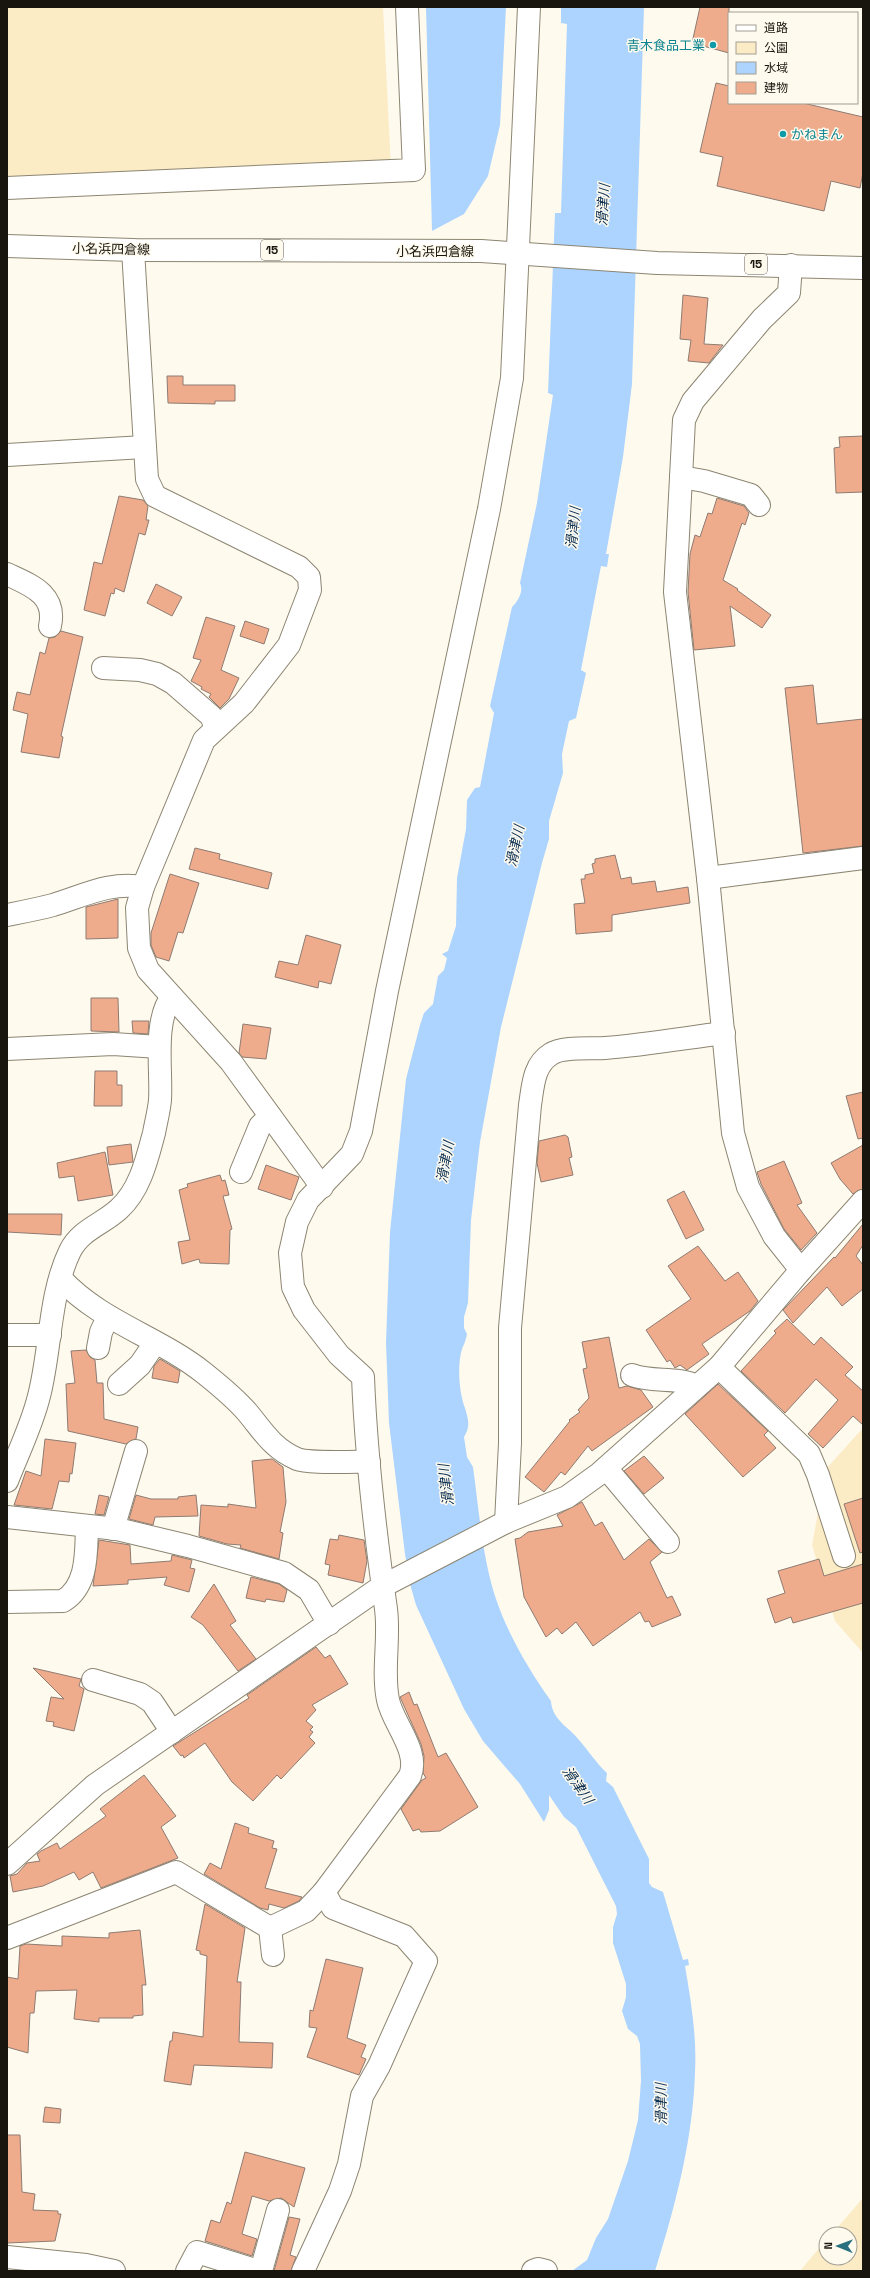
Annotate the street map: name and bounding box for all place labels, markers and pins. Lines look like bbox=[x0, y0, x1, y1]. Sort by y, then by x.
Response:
place label: 青木食品工業 bbox=[627, 37, 705, 54]
marker: 青木食品工業 bbox=[708, 40, 718, 50]
place label: かねまん bbox=[791, 126, 843, 143]
marker: かねまん bbox=[778, 129, 788, 139]

